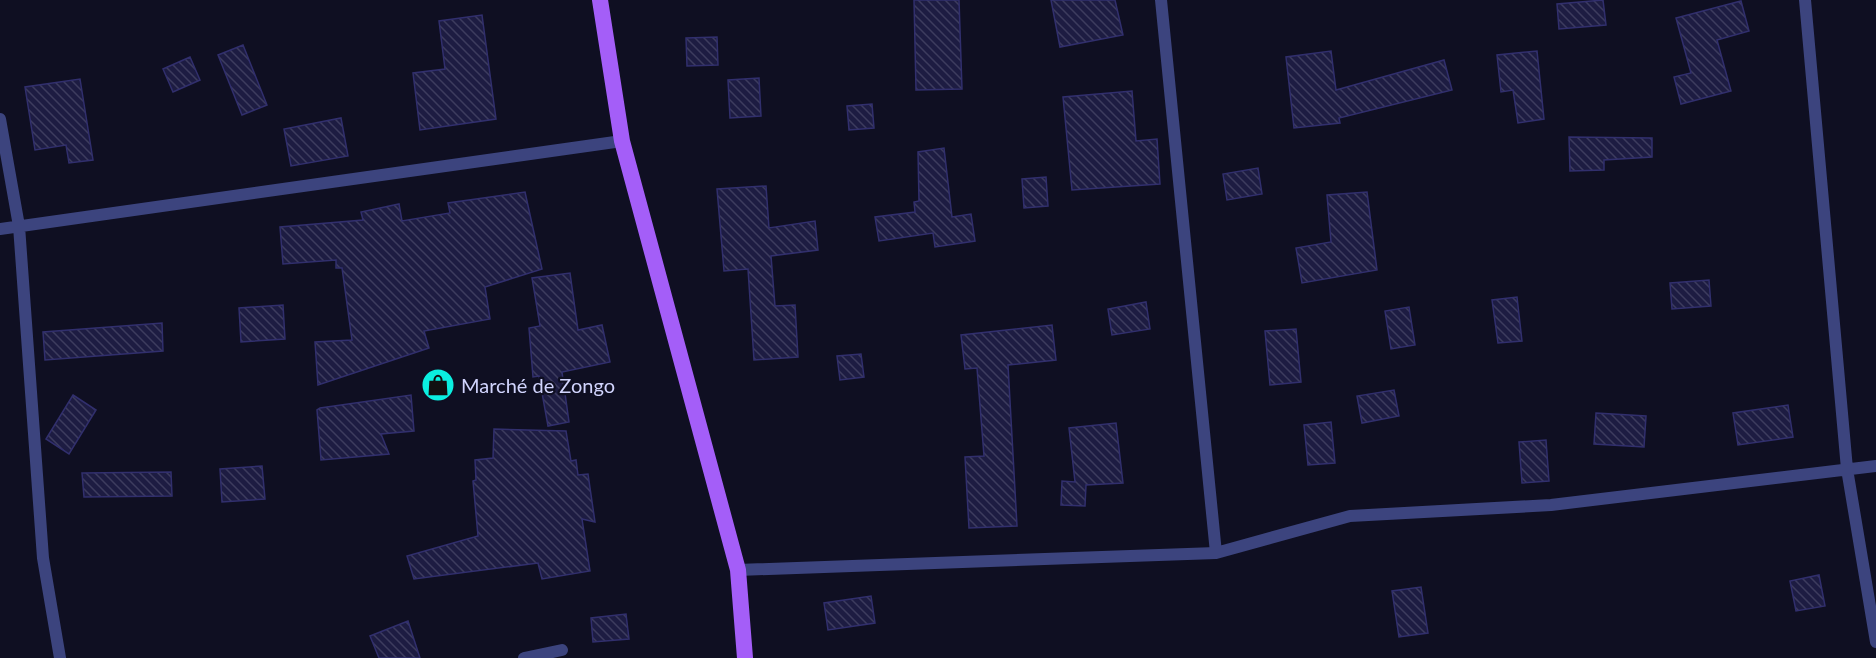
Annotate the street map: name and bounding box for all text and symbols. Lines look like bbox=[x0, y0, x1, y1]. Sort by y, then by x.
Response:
shop icon: Marché de Zongo bbox=[420, 367, 456, 403]
place label: Marché de Zongo bbox=[461, 373, 615, 397]

